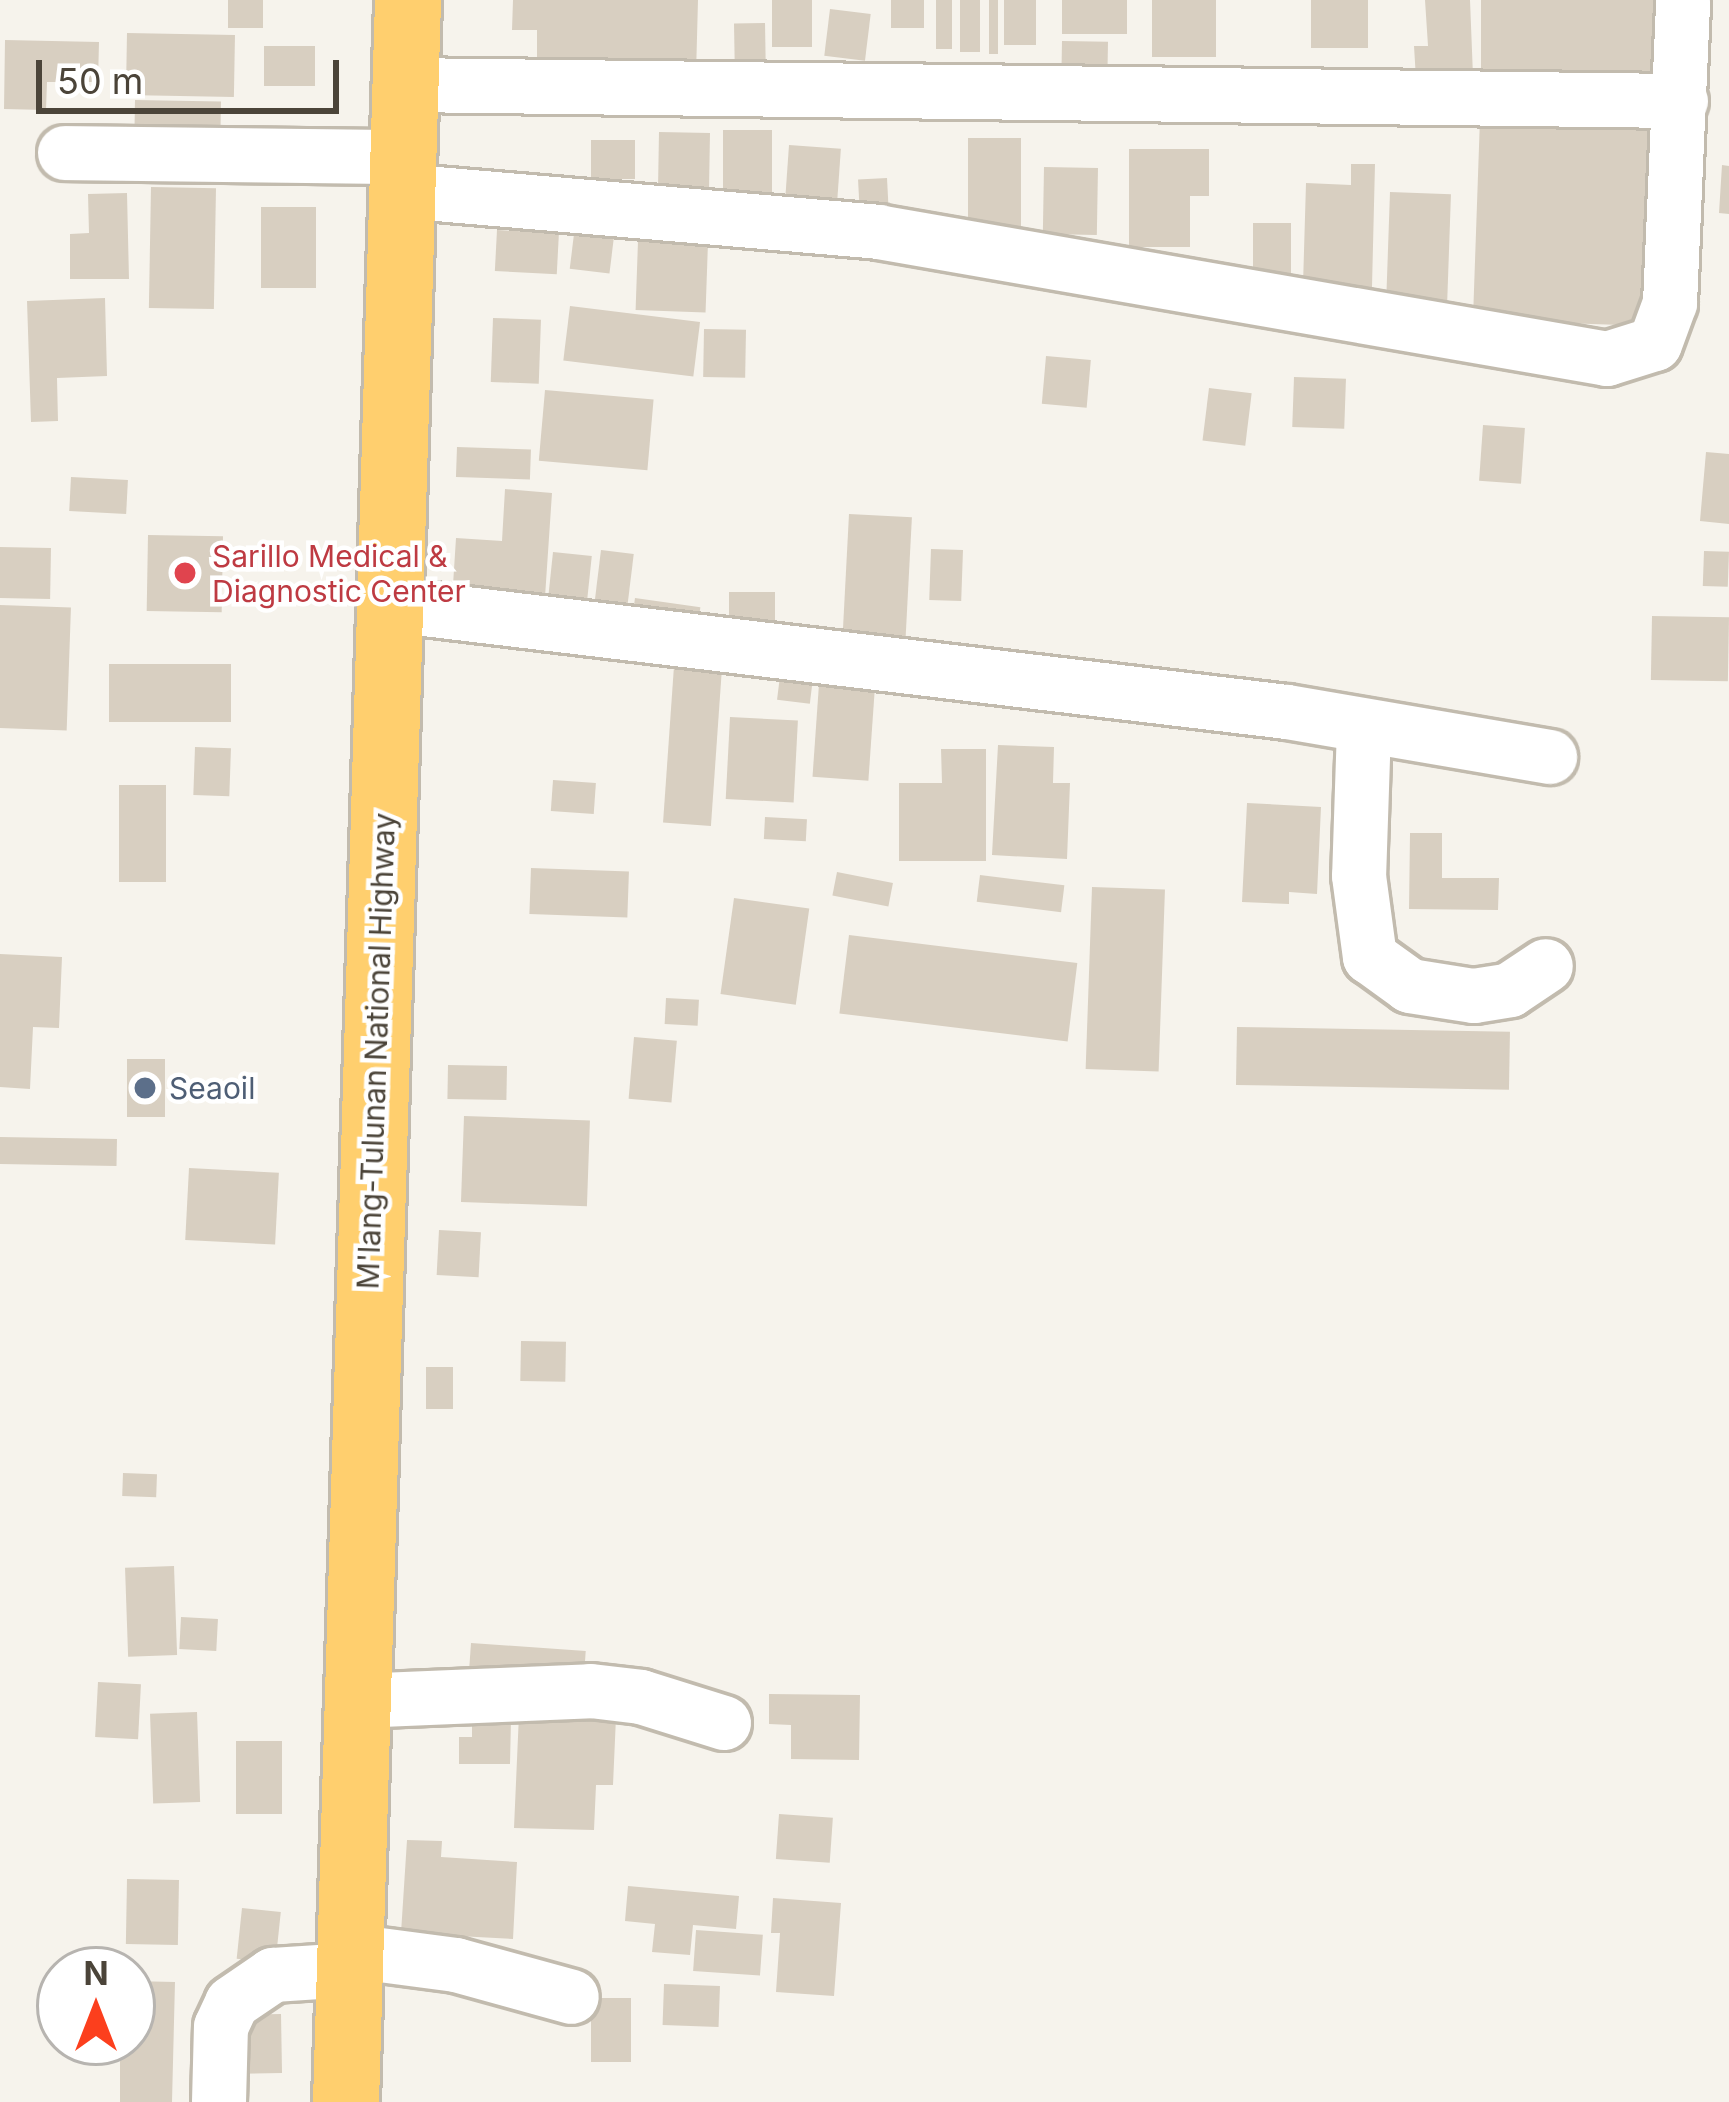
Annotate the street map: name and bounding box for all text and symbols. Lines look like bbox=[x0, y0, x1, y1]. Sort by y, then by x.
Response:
scale bar bbox=[42, 36, 345, 110]
text: 50 m bbox=[57, 59, 143, 103]
place label: Sarillo Medical & Diagnostic Center bbox=[212, 538, 466, 608]
marker: Sarillo Medical & Diagnostic Center bbox=[169, 557, 201, 589]
street label: M'lang-Tulunan National Highway bbox=[350, 812, 402, 1290]
place label: Seaoil bbox=[169, 1070, 255, 1106]
marker: Seaoil bbox=[132, 1075, 158, 1101]
north arrow bbox=[36, 1946, 156, 2066]
text: N bbox=[83, 1953, 109, 1993]

